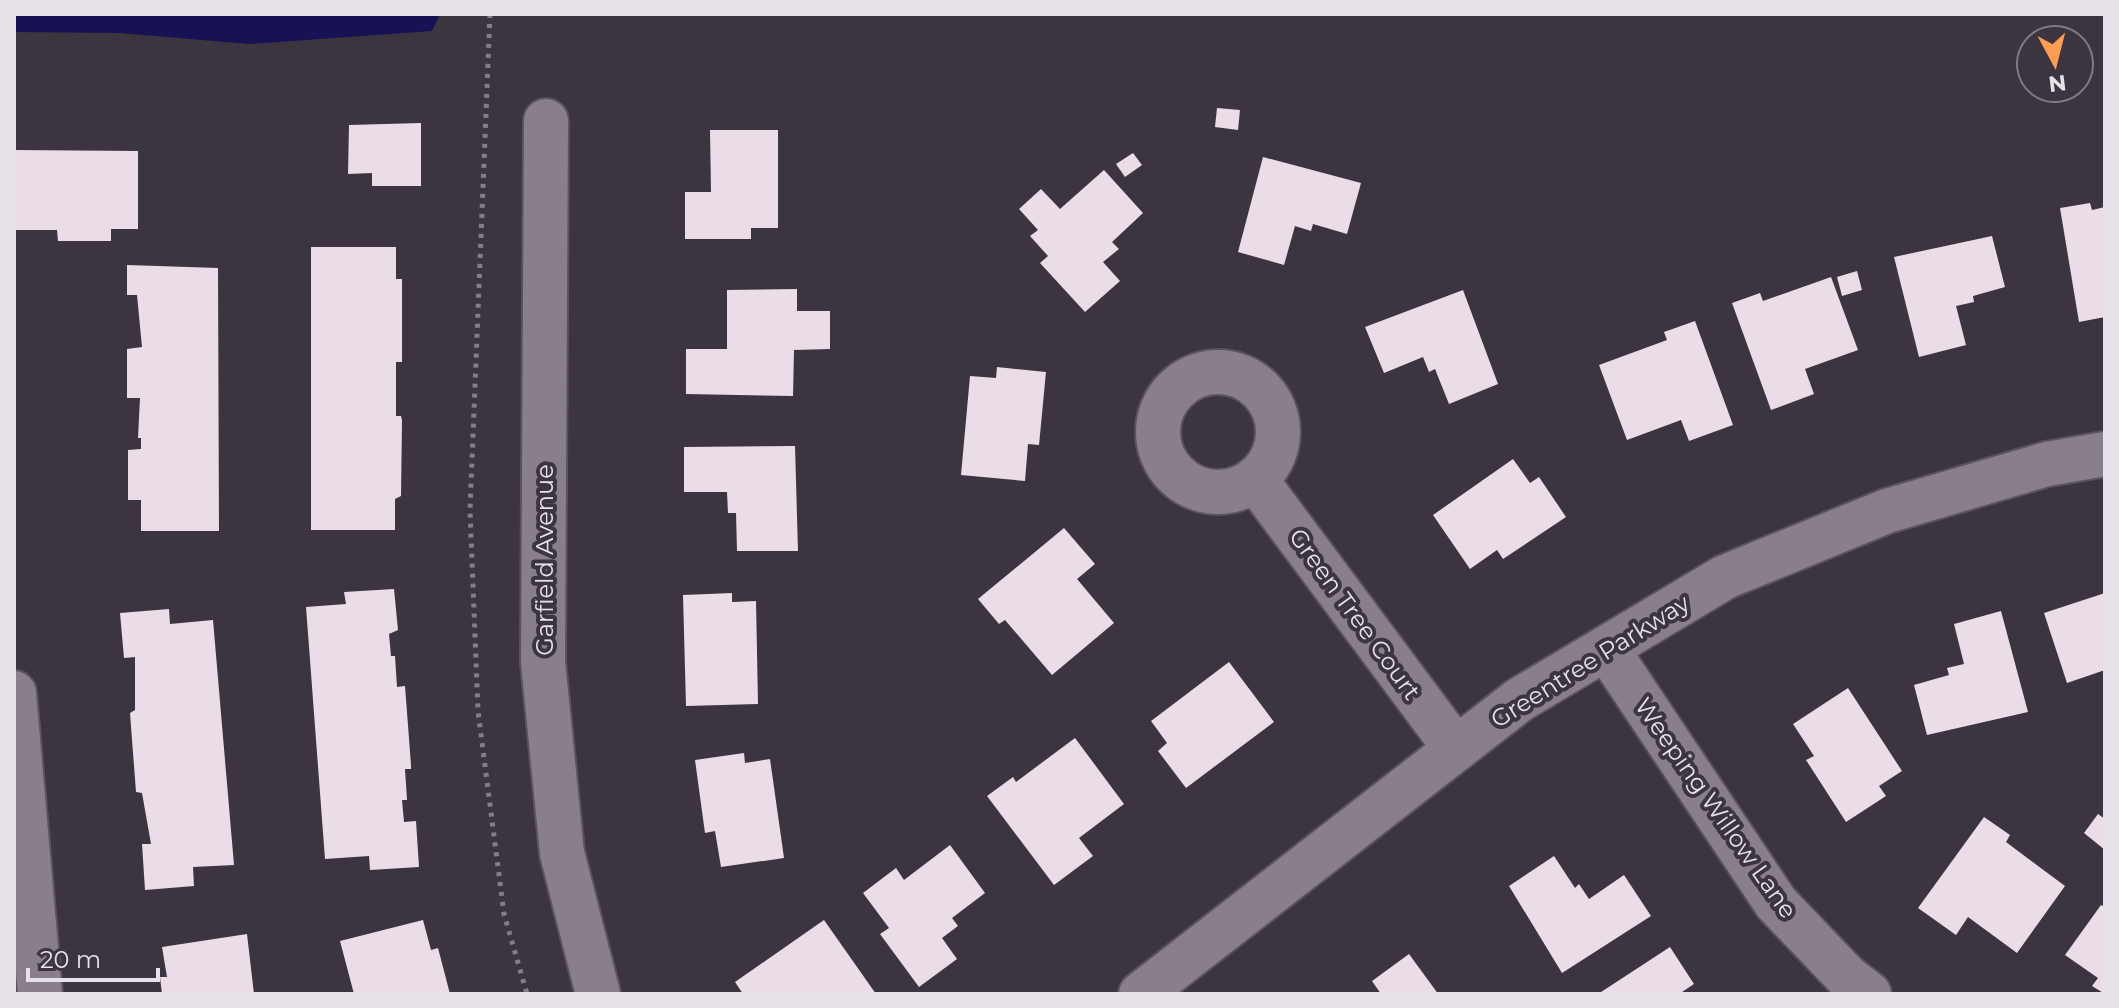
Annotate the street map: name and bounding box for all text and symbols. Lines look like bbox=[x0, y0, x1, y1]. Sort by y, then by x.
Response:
north arrow bbox=[2015, 24, 2095, 104]
text: N bbox=[2047, 69, 2068, 98]
street label: Garfield Avenue bbox=[530, 464, 559, 656]
street label: Green Tree Court bbox=[1283, 523, 1427, 706]
street label: Greentree Parkway bbox=[1485, 588, 1695, 734]
street label: Weeping Willow Lane bbox=[1629, 692, 1803, 924]
scale bar bbox=[28, 932, 158, 982]
text: 20 m bbox=[40, 945, 101, 974]

